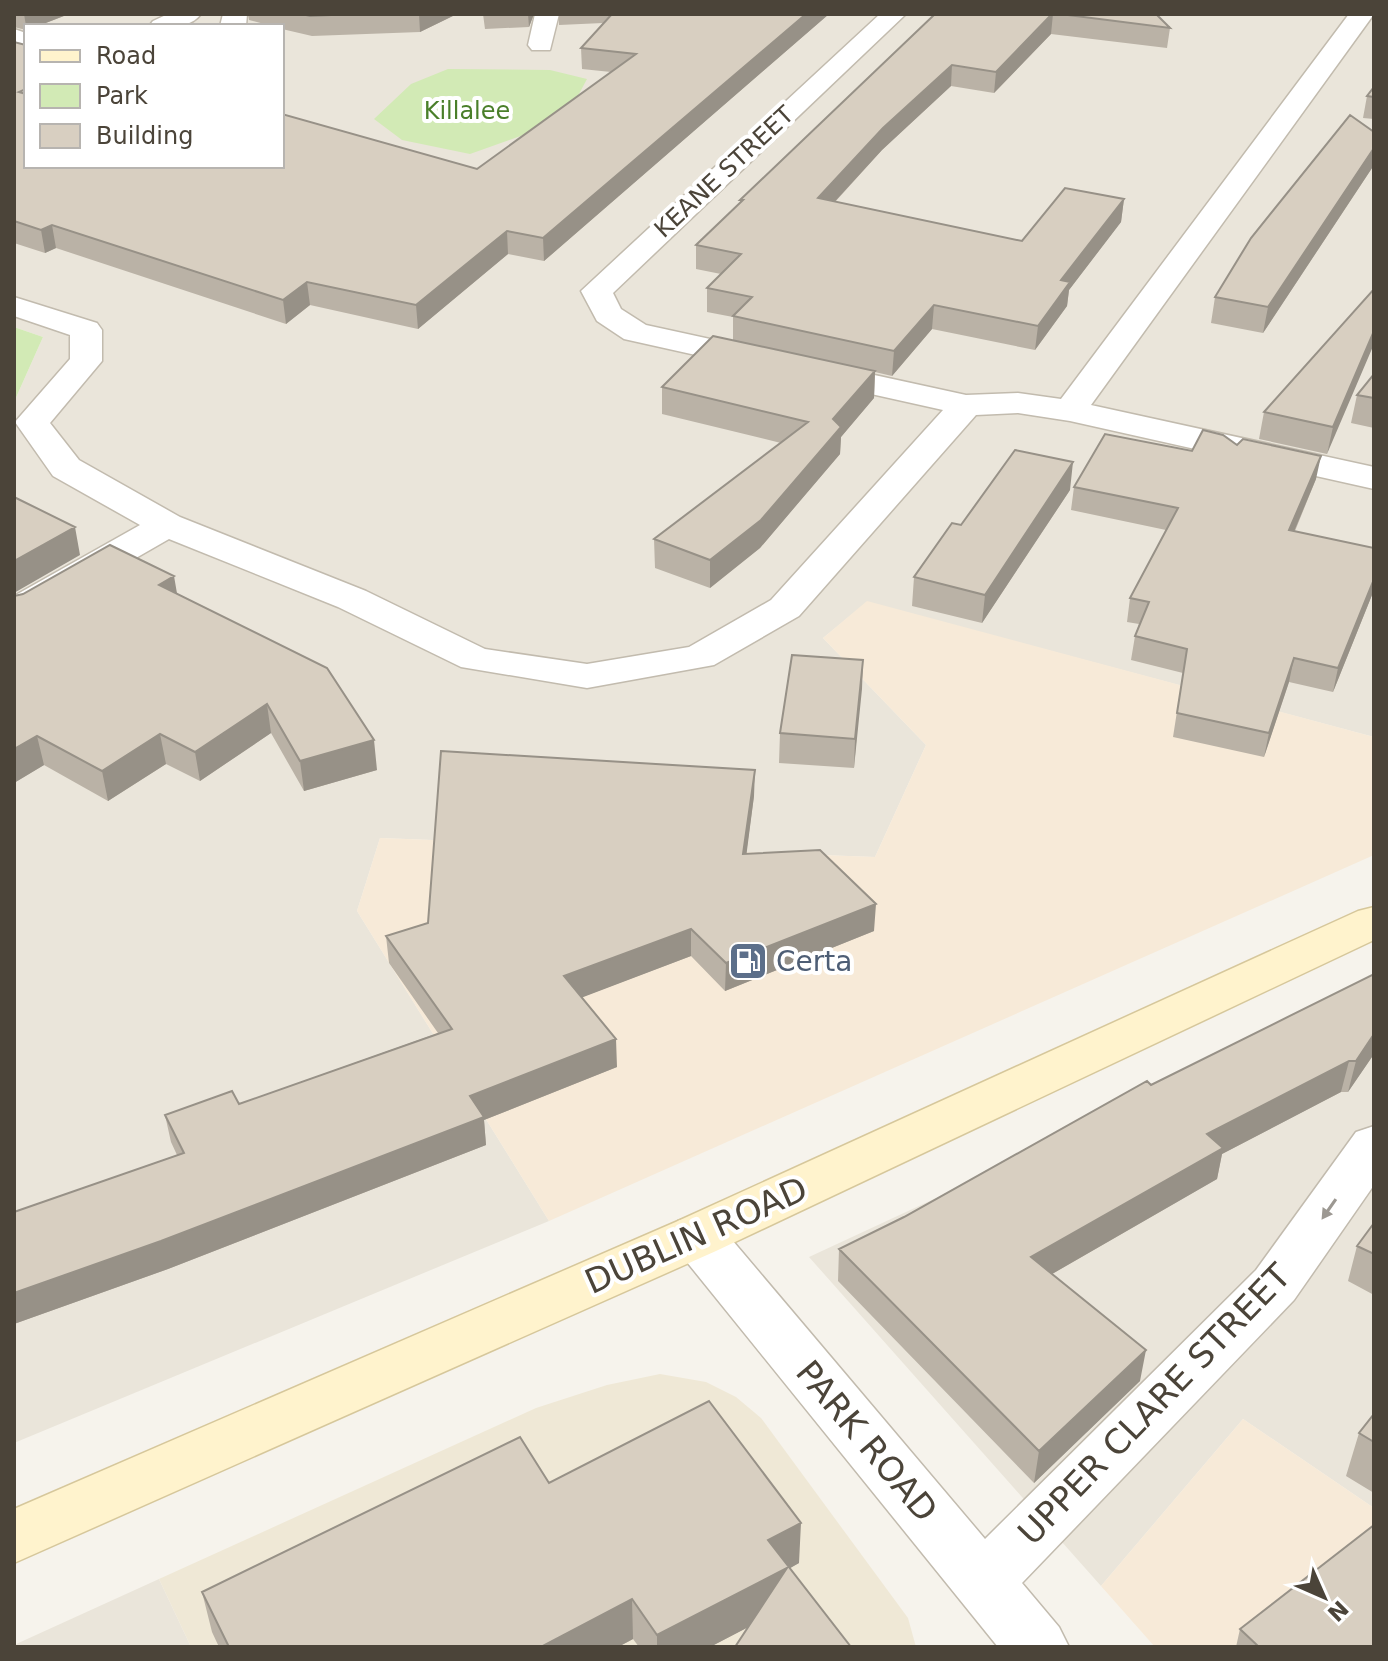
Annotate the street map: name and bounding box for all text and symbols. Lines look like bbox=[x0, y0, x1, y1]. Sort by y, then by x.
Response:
legend bbox=[24, 24, 284, 168]
text: Road bbox=[96, 42, 156, 70]
text: Park bbox=[96, 82, 148, 110]
park label: Killalee bbox=[424, 97, 510, 125]
street label: KEANE STREET bbox=[649, 100, 799, 243]
text: Building bbox=[96, 122, 193, 150]
fuel station icon: Certa bbox=[727, 940, 769, 982]
place label: Certa bbox=[776, 945, 852, 978]
street label: DUBLIN ROAD bbox=[579, 1168, 813, 1302]
one-way arrow bbox=[1322, 1198, 1337, 1219]
street label: UPPER CLARE STREET bbox=[1010, 1255, 1298, 1552]
street label: PARK ROAD bbox=[788, 1352, 946, 1530]
north arrow bbox=[1284, 1557, 1364, 1637]
text: N bbox=[1322, 1595, 1353, 1626]

